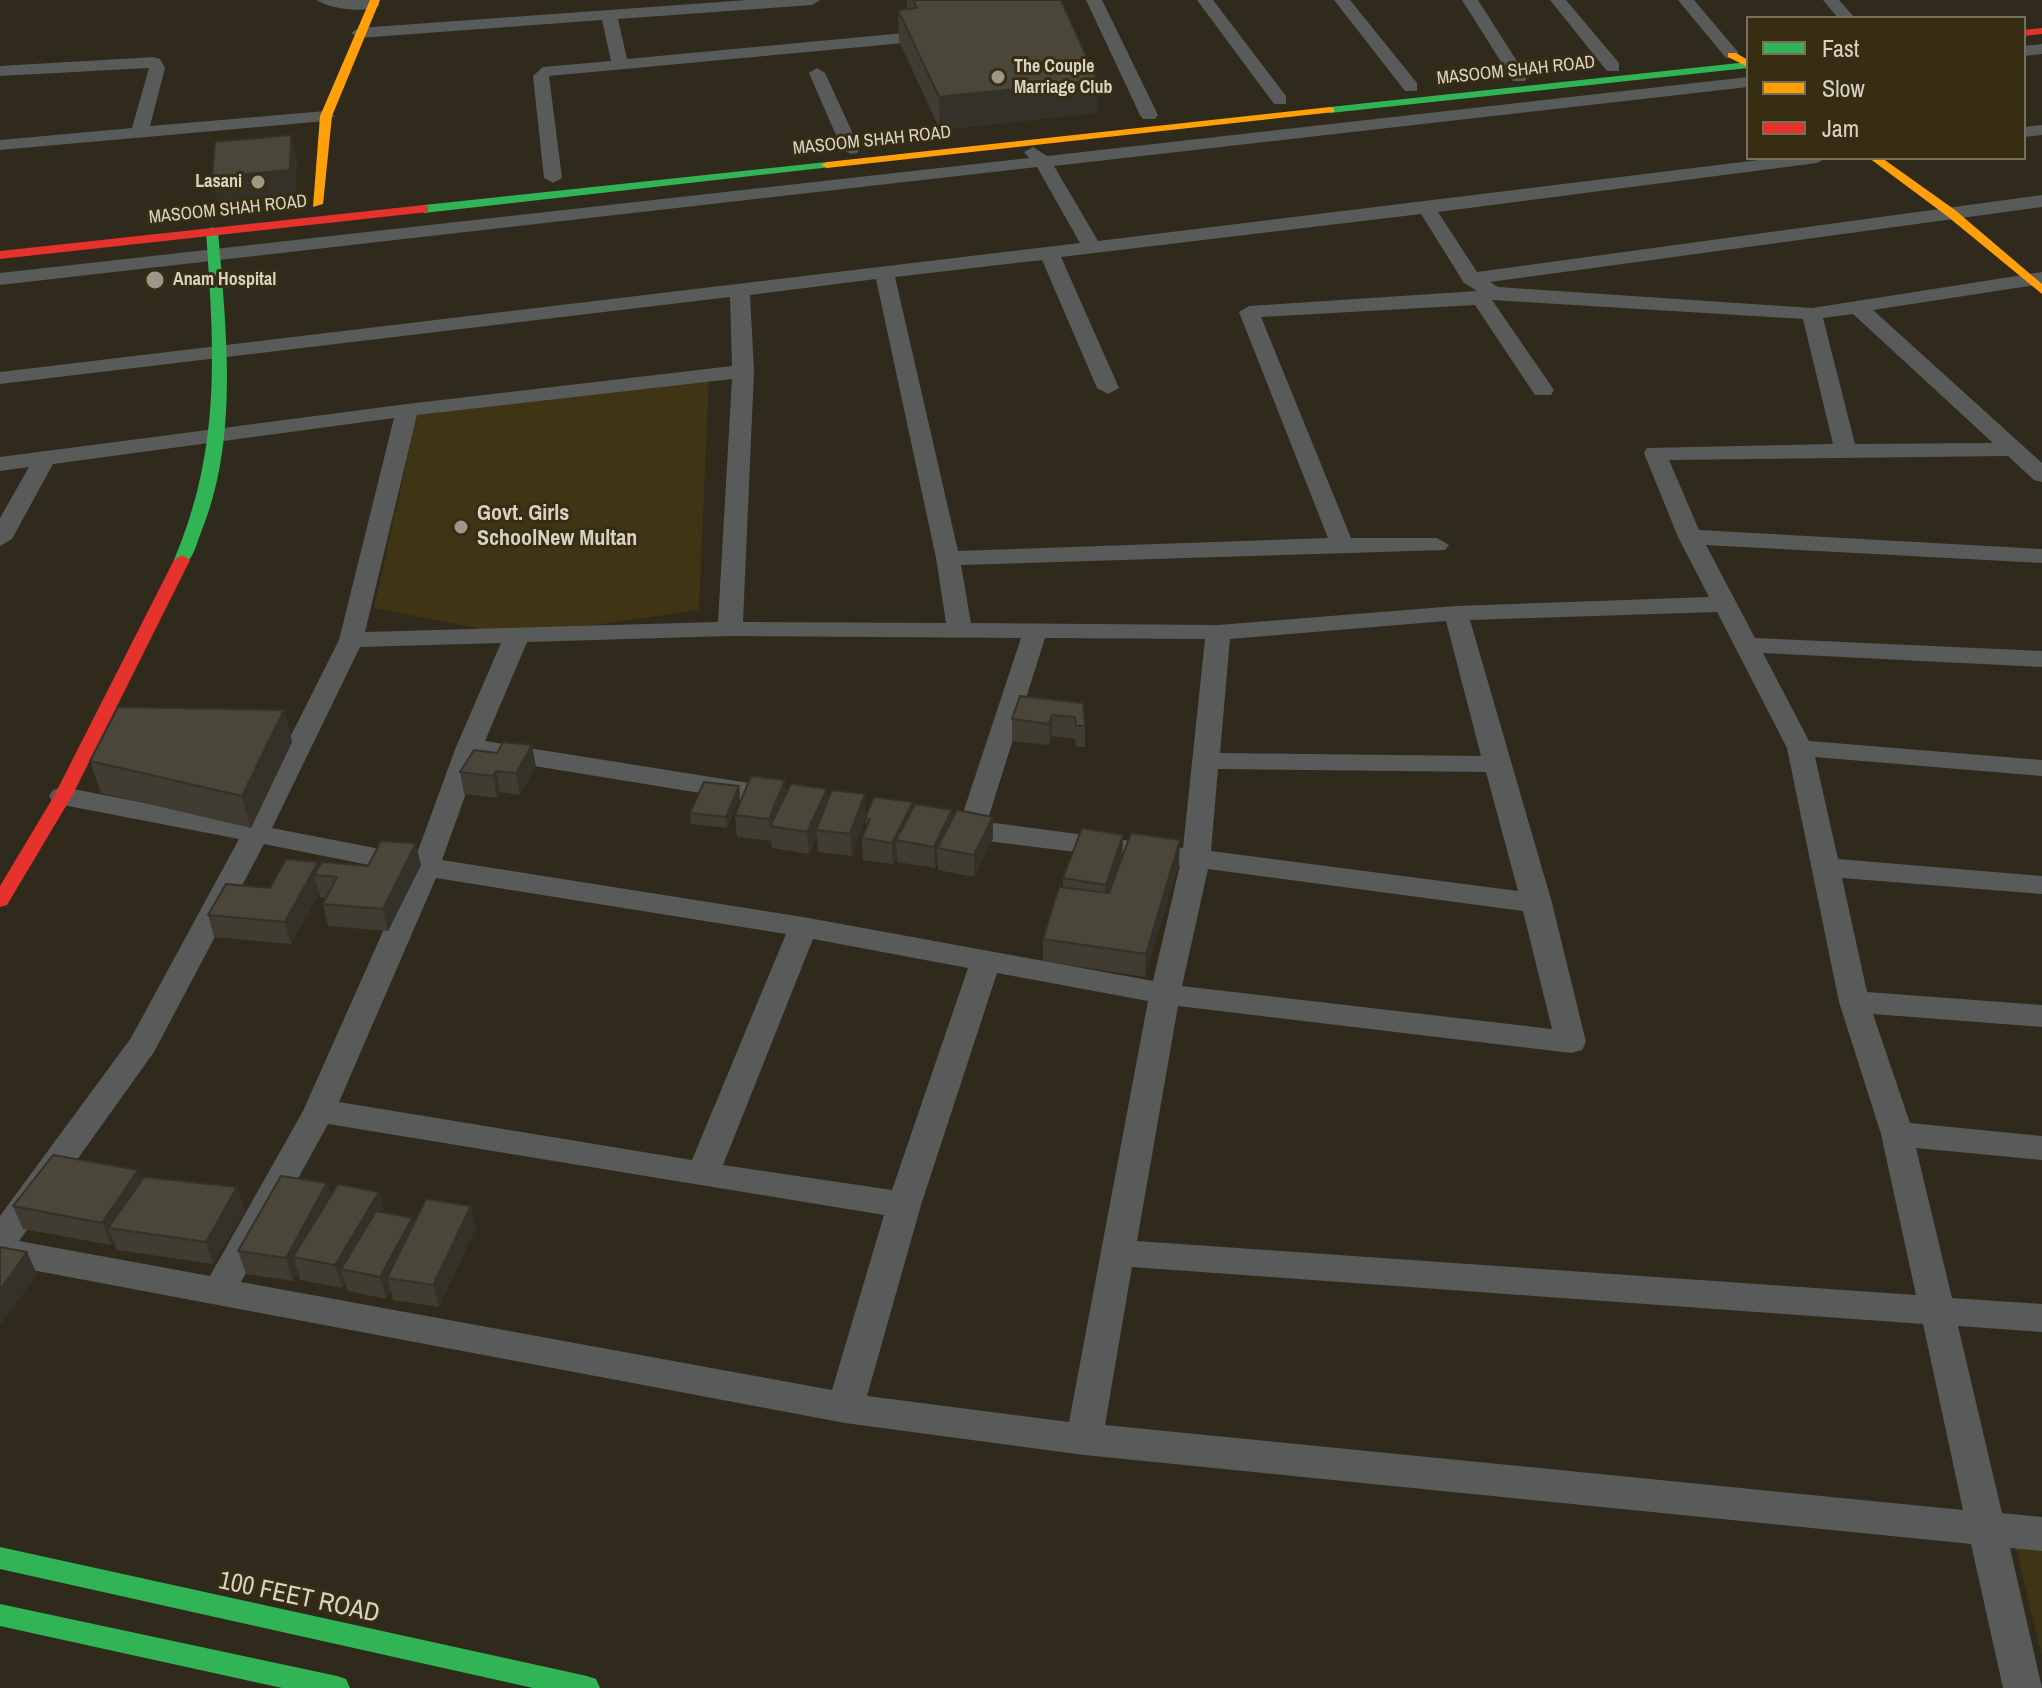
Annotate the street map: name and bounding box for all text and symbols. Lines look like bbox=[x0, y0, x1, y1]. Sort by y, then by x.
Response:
legend bbox=[1746, 16, 2026, 160]
text: Fast bbox=[1822, 32, 1859, 64]
street label: MASOOM SHAH ROAD bbox=[1436, 52, 1596, 90]
place label: The Couple Marriage Club bbox=[1014, 56, 1112, 98]
marker: The Couple Marriage Club bbox=[989, 68, 1007, 86]
text: Slow bbox=[1822, 72, 1865, 104]
text: Jam bbox=[1822, 112, 1859, 144]
street label: MASOOM SHAH ROAD bbox=[792, 122, 952, 160]
place label: Lasani bbox=[195, 171, 242, 193]
marker: Lasani bbox=[249, 173, 267, 191]
street label: MASOOM SHAH ROAD bbox=[148, 191, 308, 229]
marker: Anam Hospital bbox=[144, 269, 166, 291]
place label: Anam Hospital bbox=[173, 269, 276, 291]
place label: Govt. Girls SchoolNew Multan bbox=[477, 501, 637, 552]
marker: Govt. Girls SchoolNew Multan bbox=[452, 518, 470, 536]
street label: 100 FEET ROAD bbox=[216, 1566, 382, 1630]

